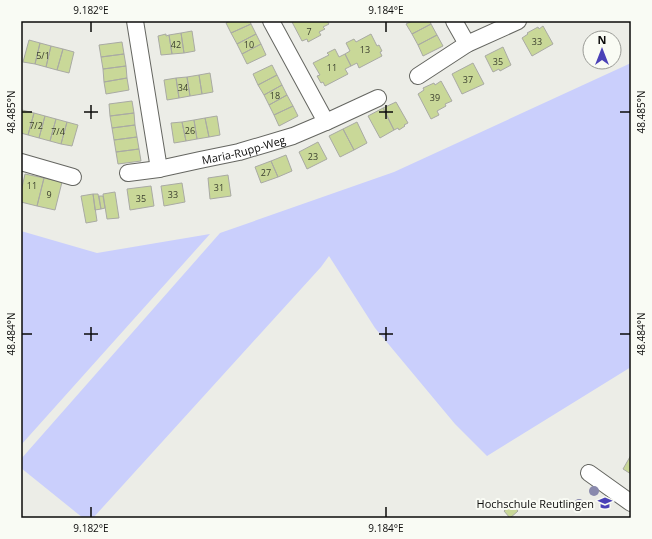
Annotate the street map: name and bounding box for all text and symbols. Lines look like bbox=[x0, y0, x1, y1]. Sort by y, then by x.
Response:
text: 9.182°E bbox=[73, 3, 109, 17]
text: 9.184°E bbox=[368, 3, 404, 17]
house number: 7 bbox=[306, 25, 312, 38]
north arrow bbox=[582, 30, 622, 70]
text: N bbox=[598, 32, 606, 47]
house number: 33 bbox=[532, 35, 542, 48]
house number: 42 bbox=[171, 38, 181, 51]
house number: 10 bbox=[244, 38, 254, 51]
house number: 13 bbox=[360, 43, 370, 56]
house number: 5/1 bbox=[36, 49, 50, 62]
house number: 35 bbox=[493, 55, 503, 68]
house number: 11 bbox=[327, 61, 337, 74]
house number: 37 bbox=[463, 73, 473, 86]
house number: 34 bbox=[178, 81, 188, 94]
house number: 18 bbox=[270, 89, 280, 102]
text: 48.485°N bbox=[4, 90, 18, 134]
text: 48.485°N bbox=[634, 90, 648, 134]
house number: 39 bbox=[430, 91, 440, 104]
house number: 7/2 bbox=[29, 119, 43, 132]
house number: 26 bbox=[185, 124, 195, 137]
house number: 7/4 bbox=[51, 125, 65, 138]
street label: Maria-Rupp-Weg bbox=[200, 131, 287, 167]
house number: 23 bbox=[308, 150, 318, 163]
house number: 27 bbox=[261, 166, 271, 179]
house number: 11 bbox=[27, 179, 37, 192]
house number: 31 bbox=[214, 181, 224, 194]
house number: 9 bbox=[46, 188, 52, 201]
house number: 33 bbox=[168, 188, 178, 201]
house number: 35 bbox=[136, 192, 146, 205]
text: 48.484°N bbox=[4, 312, 18, 356]
text: 48.484°N bbox=[634, 312, 648, 356]
school or university icon: Hochschule Reutlingen bbox=[597, 495, 613, 511]
place label: Hochschule Reutlingen bbox=[477, 496, 594, 511]
text: 9.182°E bbox=[73, 521, 109, 535]
text: 9.184°E bbox=[368, 521, 404, 535]

